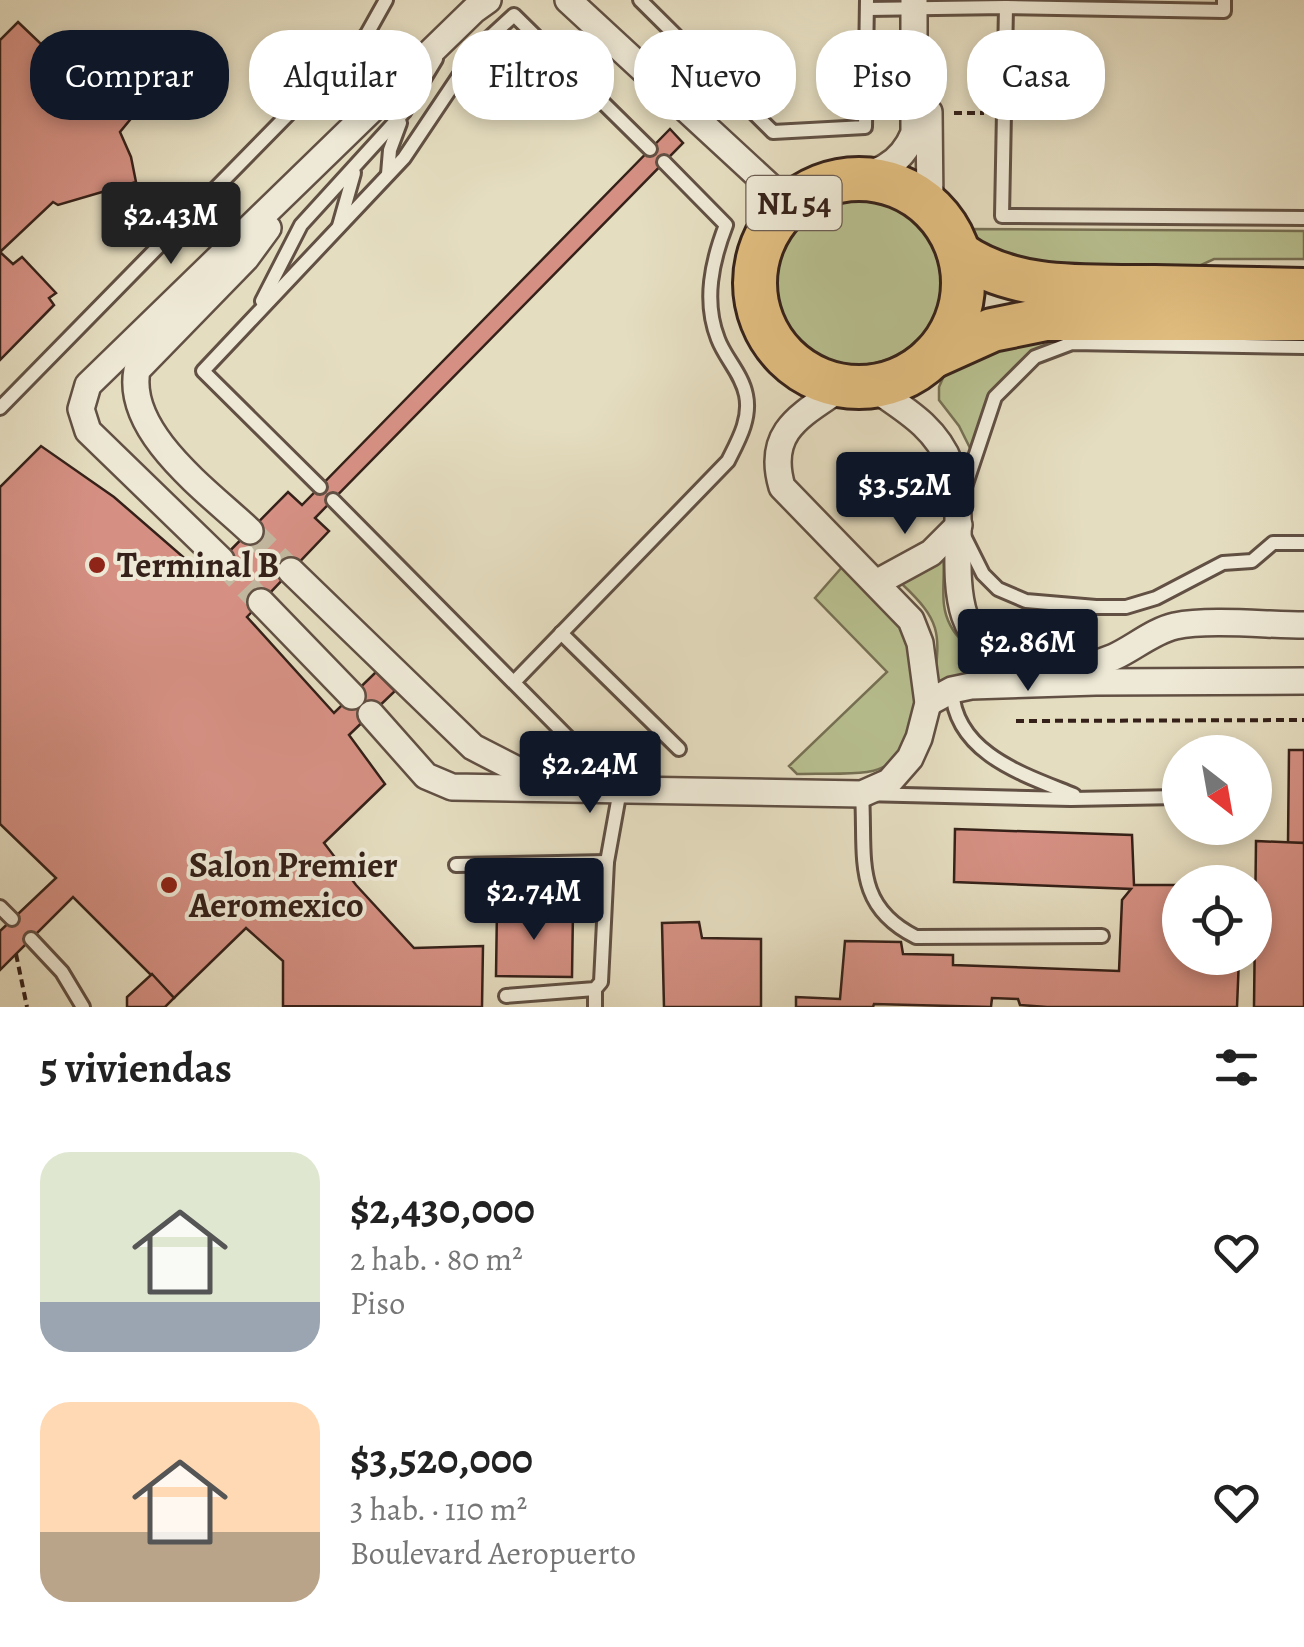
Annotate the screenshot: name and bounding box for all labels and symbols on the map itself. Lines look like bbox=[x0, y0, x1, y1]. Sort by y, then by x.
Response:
road number: NL 54 bbox=[746, 176, 842, 230]
pin: $2.43M bbox=[90, 182, 252, 267]
pin: $3.52M bbox=[824, 452, 986, 537]
place label: Terminal B bbox=[117, 541, 279, 589]
marker: Terminal B bbox=[86, 554, 108, 576]
pin: $2.86M bbox=[947, 609, 1109, 694]
pin: $2.24M bbox=[509, 731, 671, 816]
north arrow bbox=[1162, 735, 1272, 845]
place label: Salon Premier Aeromexico bbox=[188, 841, 398, 929]
pin: $2.74M bbox=[453, 858, 615, 943]
marker: Salon Premier Aeromexico bbox=[158, 874, 180, 896]

